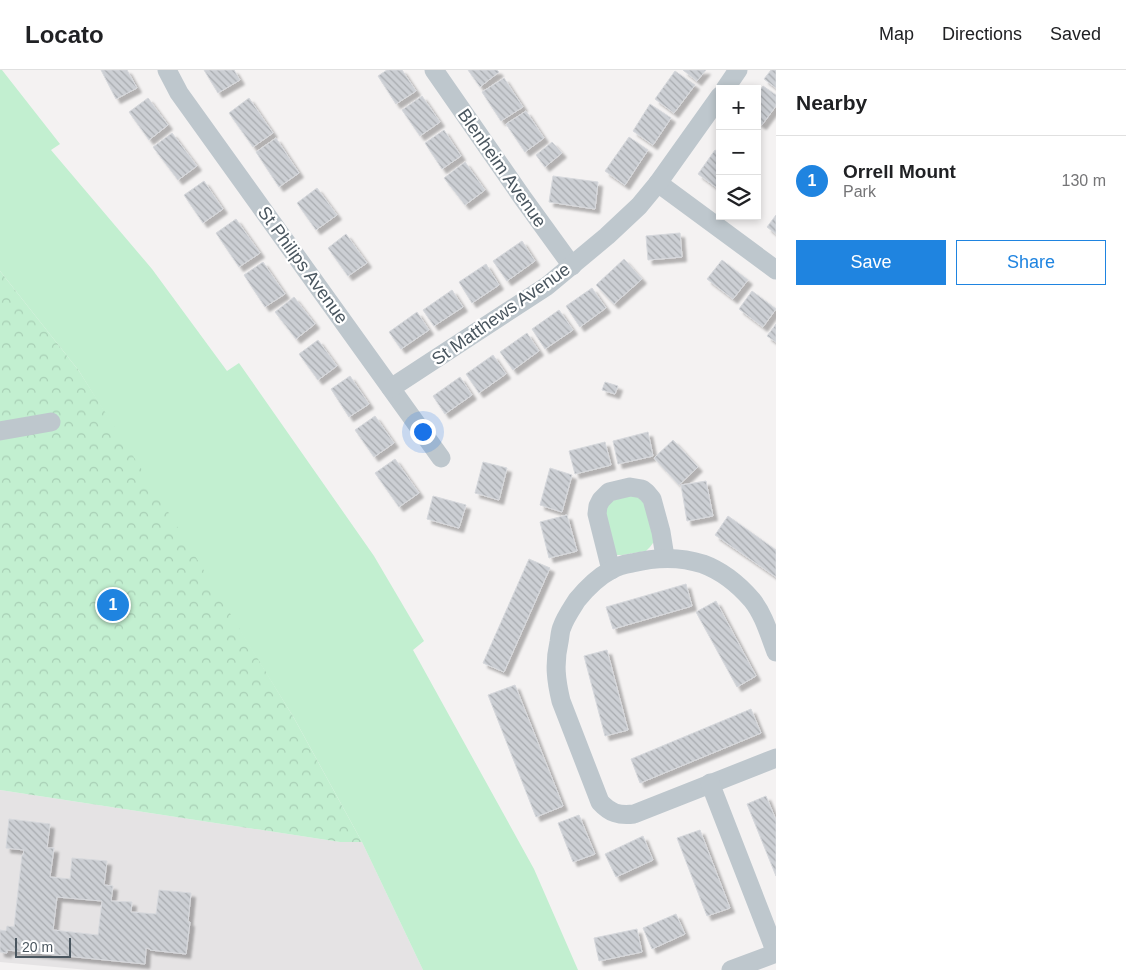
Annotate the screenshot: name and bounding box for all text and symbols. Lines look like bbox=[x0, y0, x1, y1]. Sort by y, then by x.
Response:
text: Locato bbox=[25, 21, 104, 48]
text: Map bbox=[879, 24, 914, 44]
text: Directions bbox=[942, 24, 1022, 44]
text: Saved bbox=[1050, 24, 1101, 44]
map controls bbox=[716, 85, 761, 220]
button: + bbox=[716, 85, 761, 130]
text: Nearby bbox=[796, 91, 867, 114]
street label: Blenheim Avenue bbox=[454, 105, 550, 231]
button: − bbox=[716, 130, 761, 175]
text: Orrell Mount bbox=[843, 161, 956, 182]
text: 1 bbox=[808, 172, 816, 189]
text: 130 m bbox=[1062, 172, 1106, 189]
button: layers bbox=[716, 175, 761, 220]
text: Park bbox=[843, 183, 876, 200]
street label: St Philips Avenue bbox=[254, 203, 352, 327]
button: Save bbox=[796, 240, 946, 285]
button: Share bbox=[956, 240, 1106, 285]
street label: St Matthews Avenue bbox=[428, 259, 574, 369]
your location bbox=[410, 419, 436, 445]
pin: 1 bbox=[97, 586, 129, 624]
scale bar bbox=[15, 935, 71, 958]
text: 20 m bbox=[22, 939, 53, 955]

